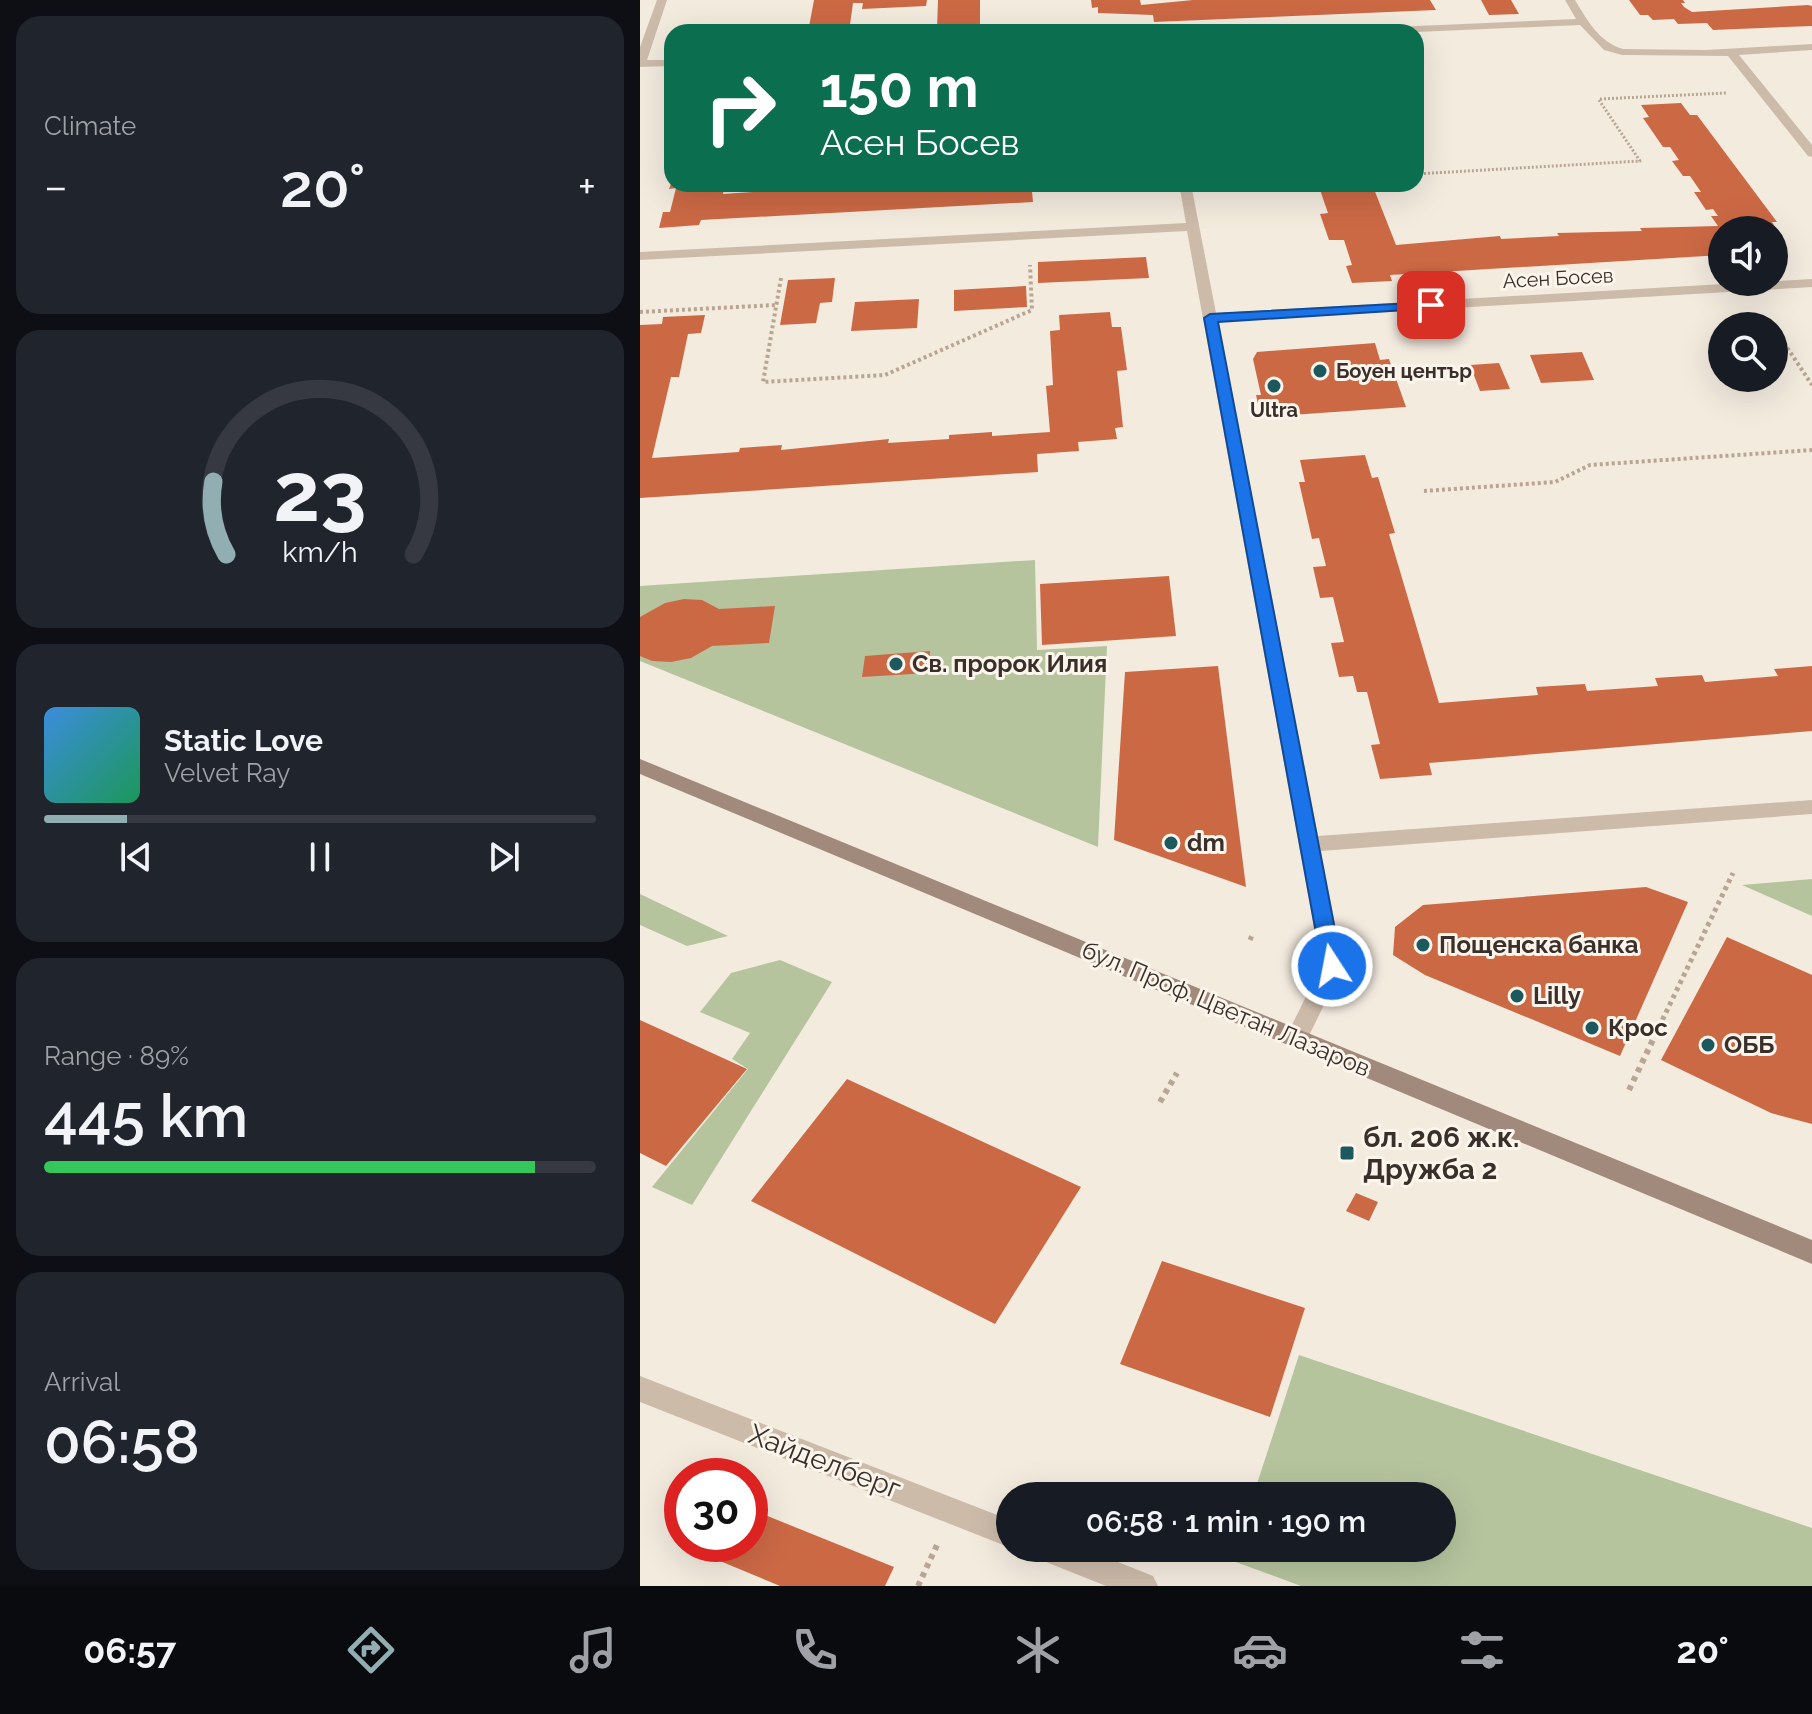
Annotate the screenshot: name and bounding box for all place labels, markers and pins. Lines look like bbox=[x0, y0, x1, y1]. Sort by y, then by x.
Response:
pin bbox=[1397, 271, 1465, 339]
place label: Боуен център bbox=[1336, 359, 1472, 383]
marker: Боуен център bbox=[1311, 362, 1329, 380]
marker: Ultra bbox=[1265, 377, 1283, 395]
place label: Ultra bbox=[1250, 398, 1298, 422]
place label: Св. пророк Илия bbox=[912, 649, 1107, 678]
marker: Св. пророк Илия bbox=[887, 655, 905, 673]
place label: dm bbox=[1187, 828, 1225, 857]
marker: dm bbox=[1162, 834, 1180, 852]
place label: Пощенска банка bbox=[1439, 930, 1639, 959]
marker: Пощенска банка bbox=[1414, 936, 1432, 954]
place label: Lilly bbox=[1533, 981, 1581, 1010]
marker: Lilly bbox=[1508, 987, 1526, 1005]
place label: Крос bbox=[1608, 1013, 1668, 1042]
marker: Крос bbox=[1583, 1019, 1601, 1037]
place label: ОББ bbox=[1724, 1030, 1774, 1059]
marker: ОББ bbox=[1699, 1036, 1717, 1054]
place label: бл. 206 ж.к. Дружба 2 bbox=[1363, 1121, 1519, 1186]
marker: бл. 206 ж.к. Дружба 2 bbox=[1338, 1144, 1356, 1162]

